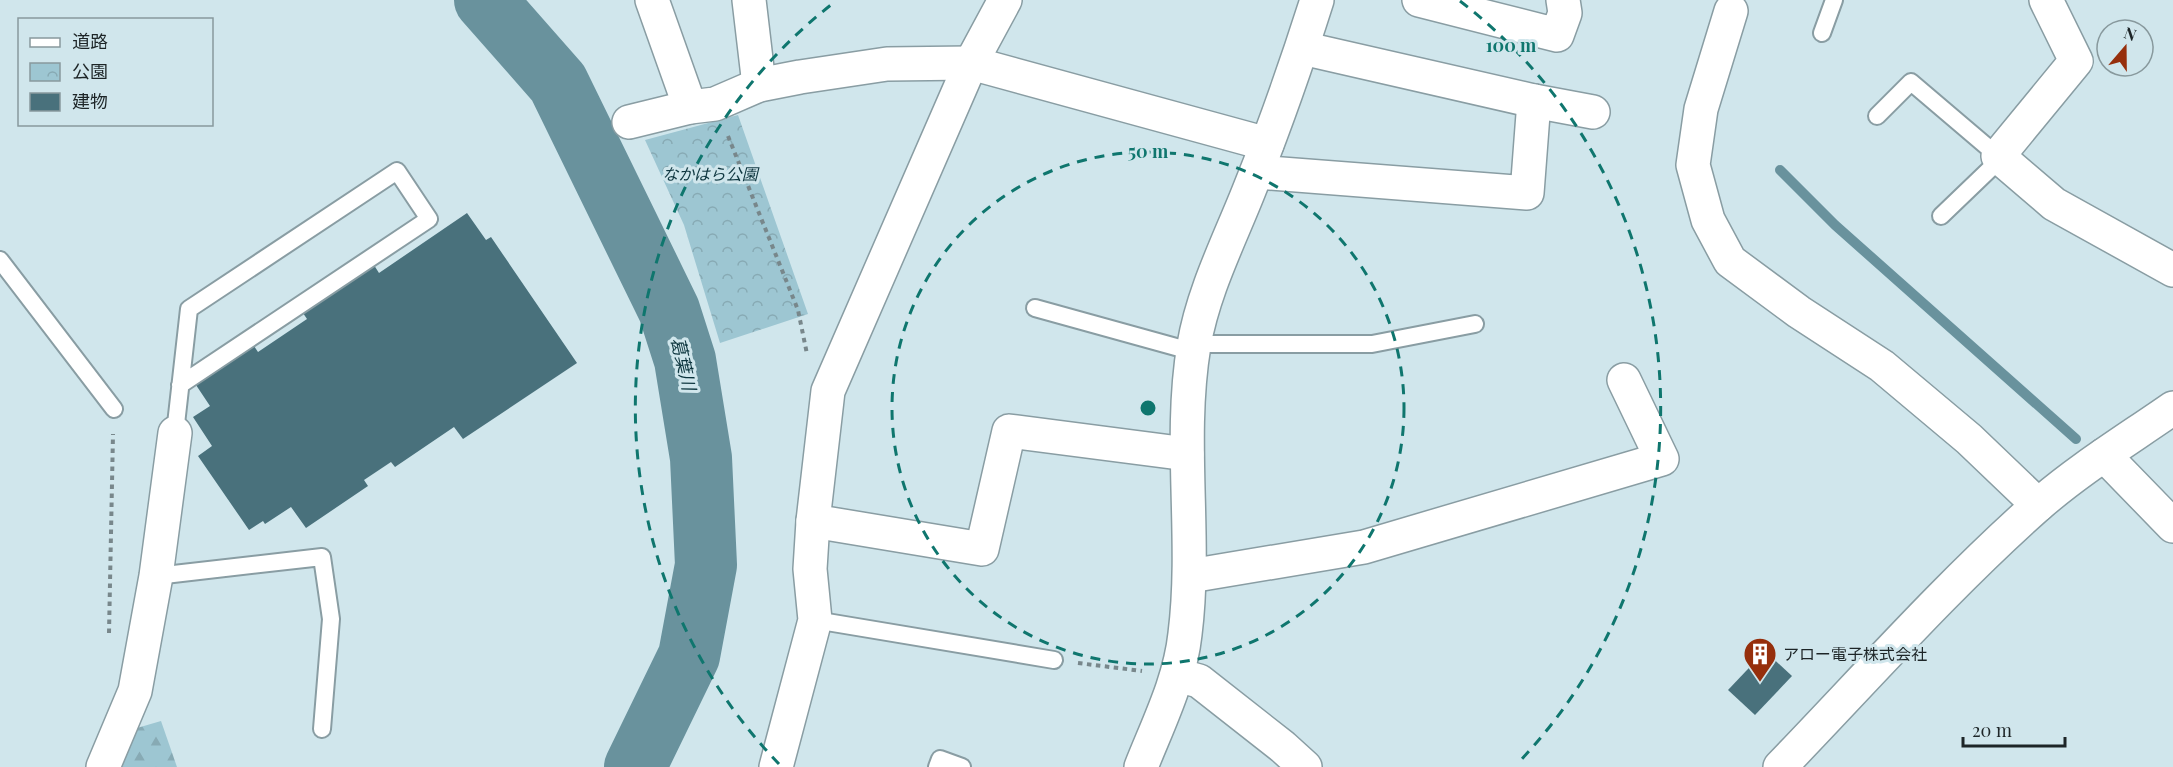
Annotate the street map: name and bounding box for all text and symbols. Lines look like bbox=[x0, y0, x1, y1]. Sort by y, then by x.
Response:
legend bbox=[18, 18, 213, 126]
north arrow bbox=[2095, 18, 2155, 78]
text: N bbox=[2121, 22, 2140, 45]
text: 道路 bbox=[72, 29, 108, 53]
text: 100 m bbox=[1486, 33, 1537, 57]
text: 公園 bbox=[72, 59, 108, 83]
text: 建物 bbox=[72, 89, 108, 113]
text: 50 m bbox=[1128, 139, 1169, 163]
park label: なかはら公園 bbox=[662, 163, 760, 184]
water label: 葛葉川 bbox=[666, 335, 702, 395]
centre of rings bbox=[1138, 398, 1158, 418]
building icon: アロー電子株式会社 bbox=[1742, 636, 1778, 683]
place label: アロー電子株式会社 bbox=[1783, 643, 1927, 664]
scale bar bbox=[1963, 710, 2065, 748]
text: 20 m bbox=[1972, 718, 2012, 742]

